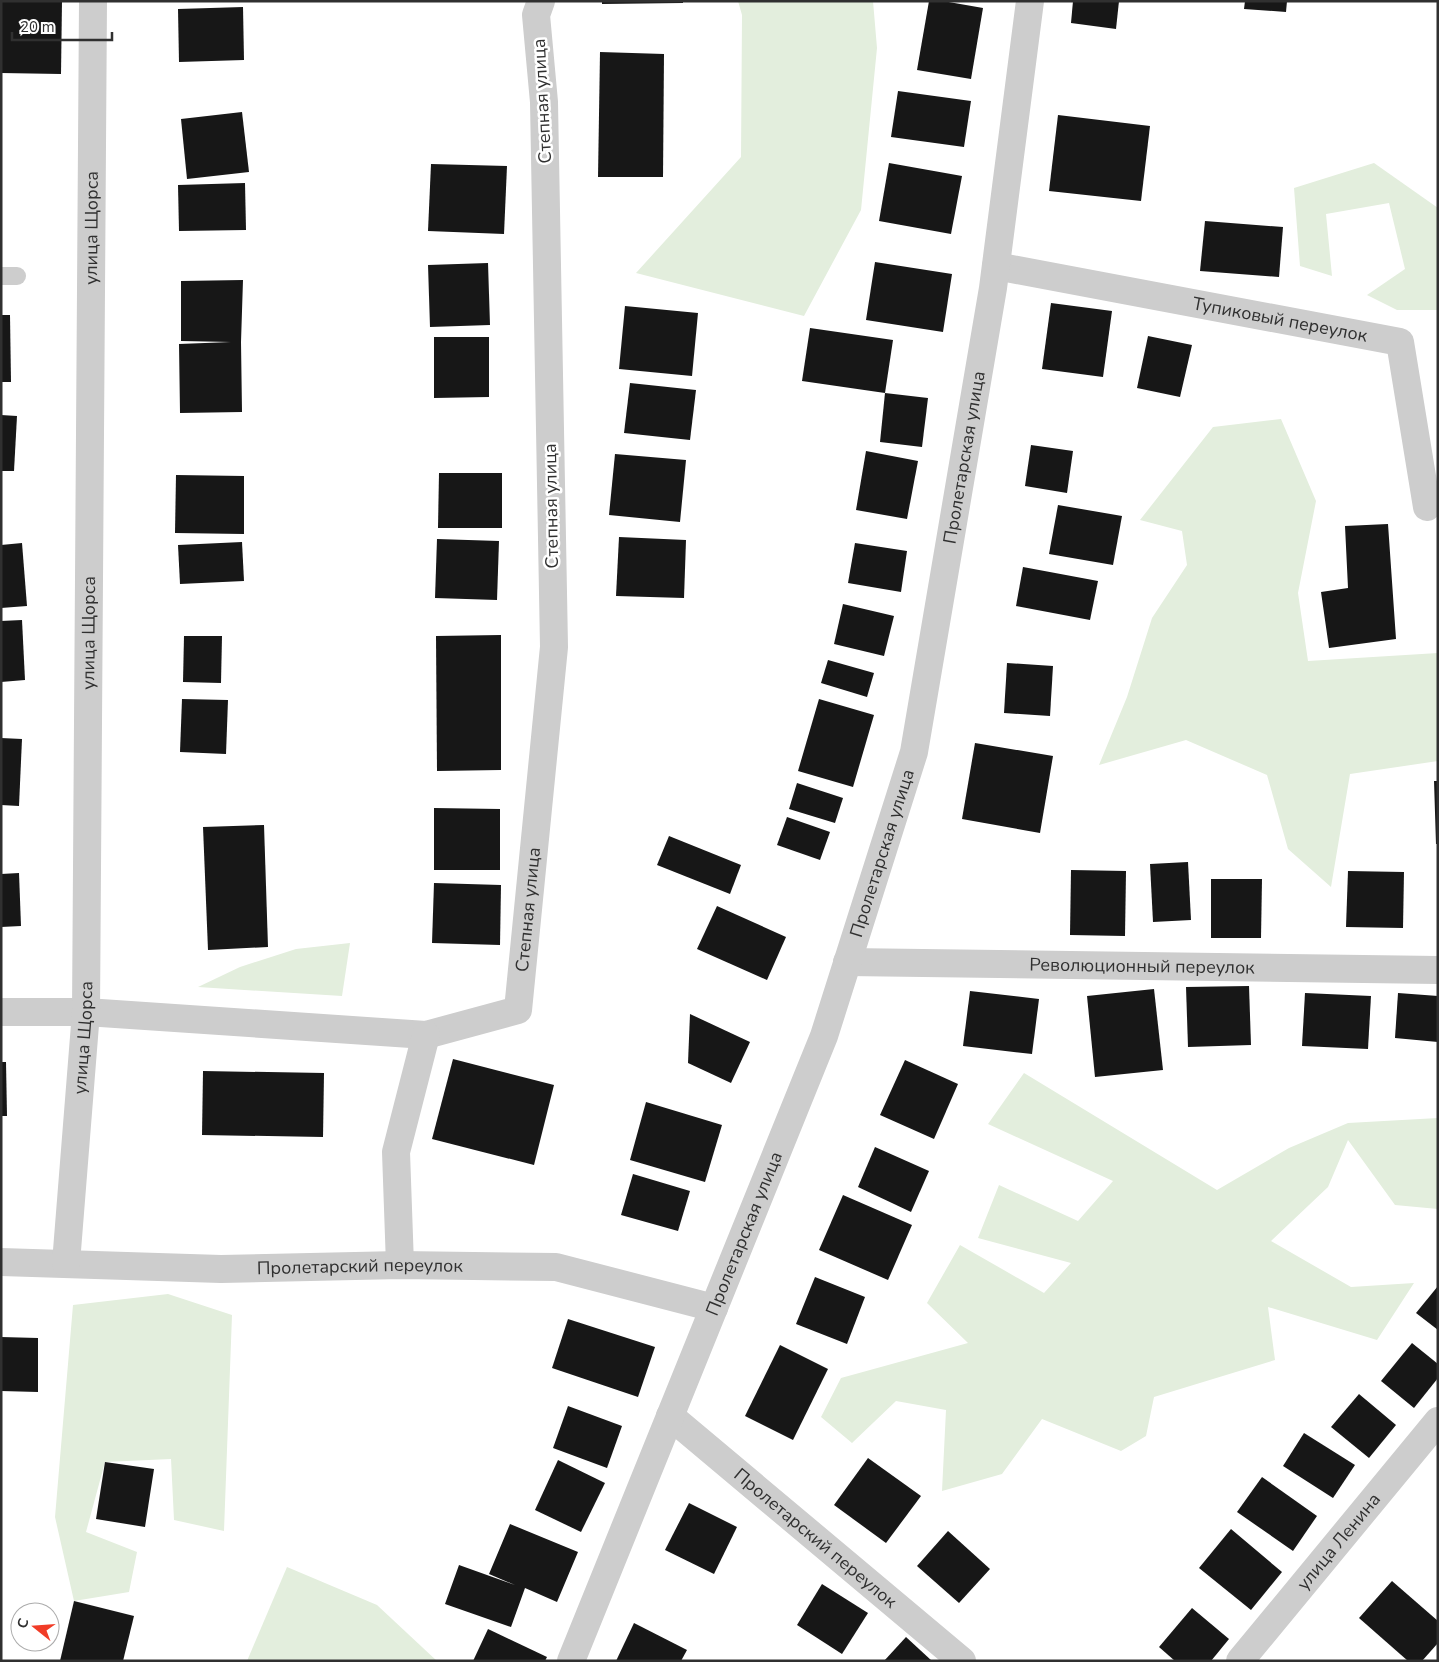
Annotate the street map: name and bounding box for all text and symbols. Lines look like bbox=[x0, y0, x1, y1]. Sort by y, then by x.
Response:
scale bar bbox=[12, 10, 112, 42]
text: 20 m bbox=[20, 17, 55, 37]
street label: Степная улица bbox=[527, 38, 557, 164]
street label: улица Щорса bbox=[79, 171, 104, 285]
street label: Тупиковый переулок bbox=[1191, 291, 1370, 348]
street label: Пролетарская улица bbox=[938, 369, 991, 546]
street label: Степная улица bbox=[538, 443, 564, 569]
street label: улица Щорса bbox=[76, 576, 101, 690]
street label: Пролетарская улица bbox=[844, 766, 920, 940]
street label: Степная улица bbox=[510, 846, 546, 973]
street label: Революционный переулок bbox=[1029, 952, 1255, 980]
street label: улица Щорса bbox=[67, 981, 98, 1095]
street label: Пролетарская улица bbox=[700, 1148, 788, 1319]
street label: Пролетарский переулок bbox=[257, 1253, 464, 1280]
street label: Пролетарский переулок bbox=[729, 1463, 903, 1614]
street label: улица Ленина bbox=[1291, 1488, 1386, 1595]
north arrow bbox=[10, 1602, 60, 1652]
text: С bbox=[13, 1616, 34, 1631]

